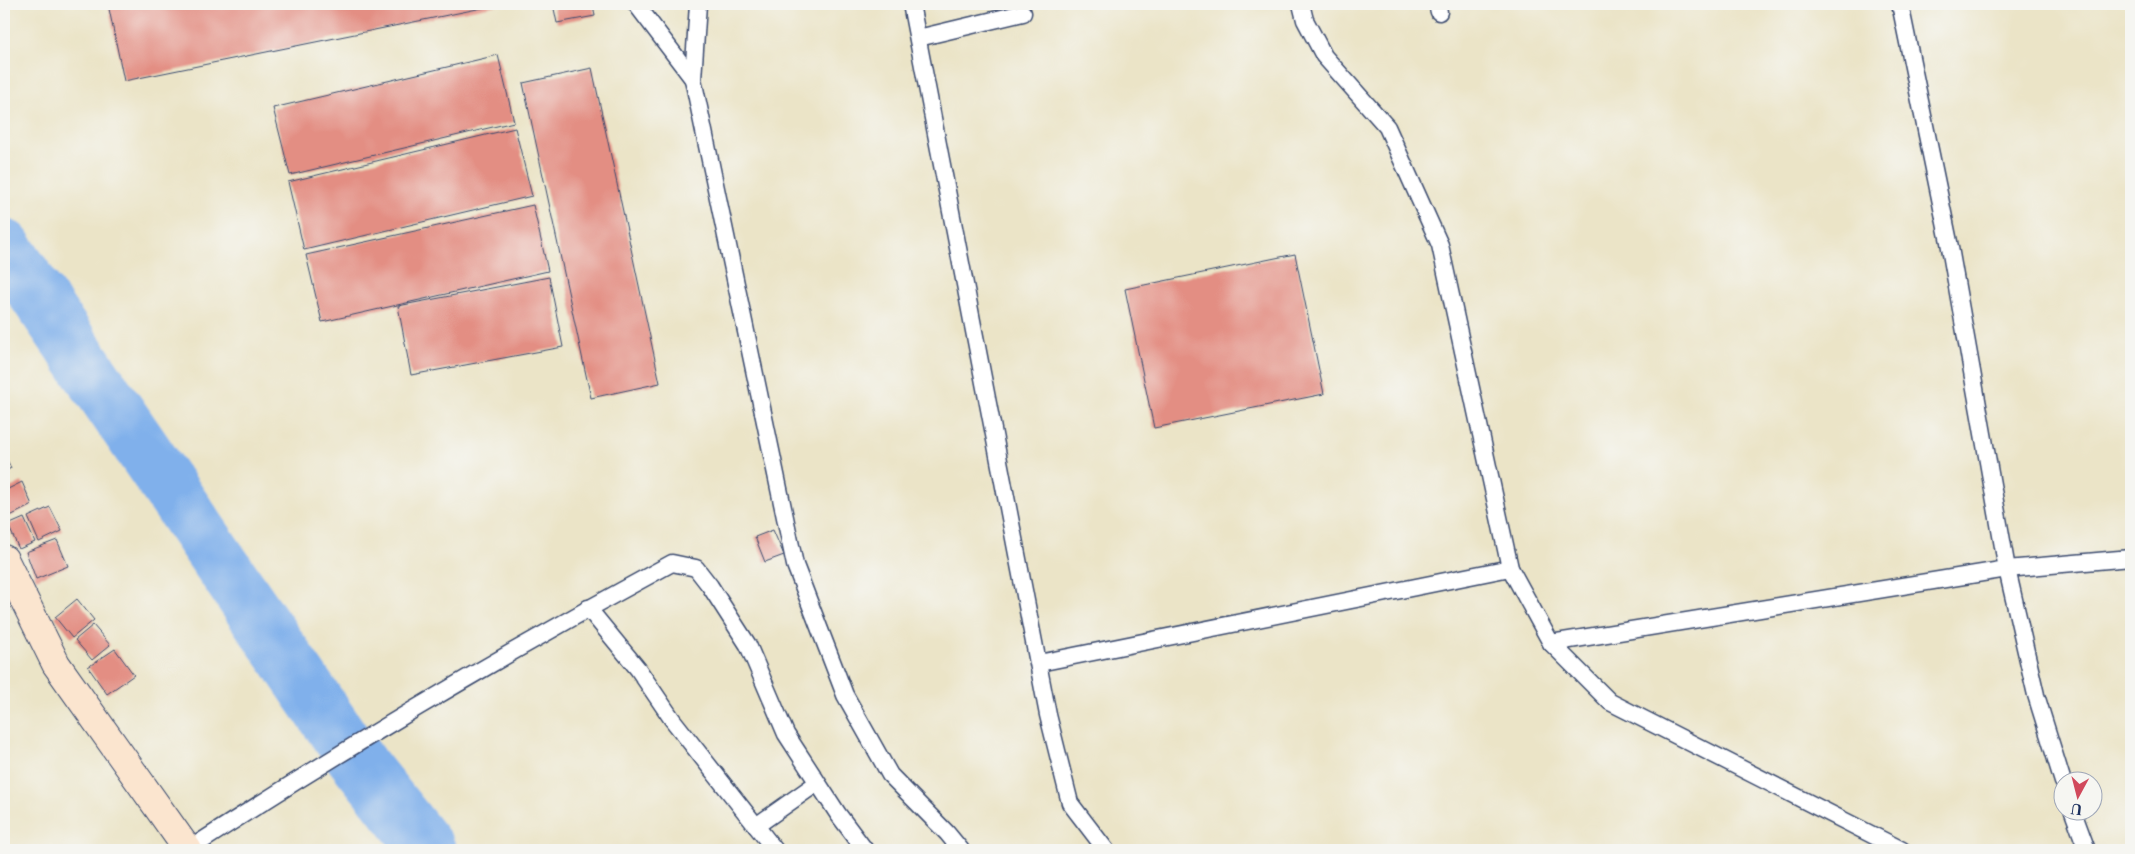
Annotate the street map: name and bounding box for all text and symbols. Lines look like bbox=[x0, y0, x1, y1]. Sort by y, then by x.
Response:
north arrow bbox=[2052, 772, 2102, 822]
text: U bbox=[2069, 799, 2083, 819]

